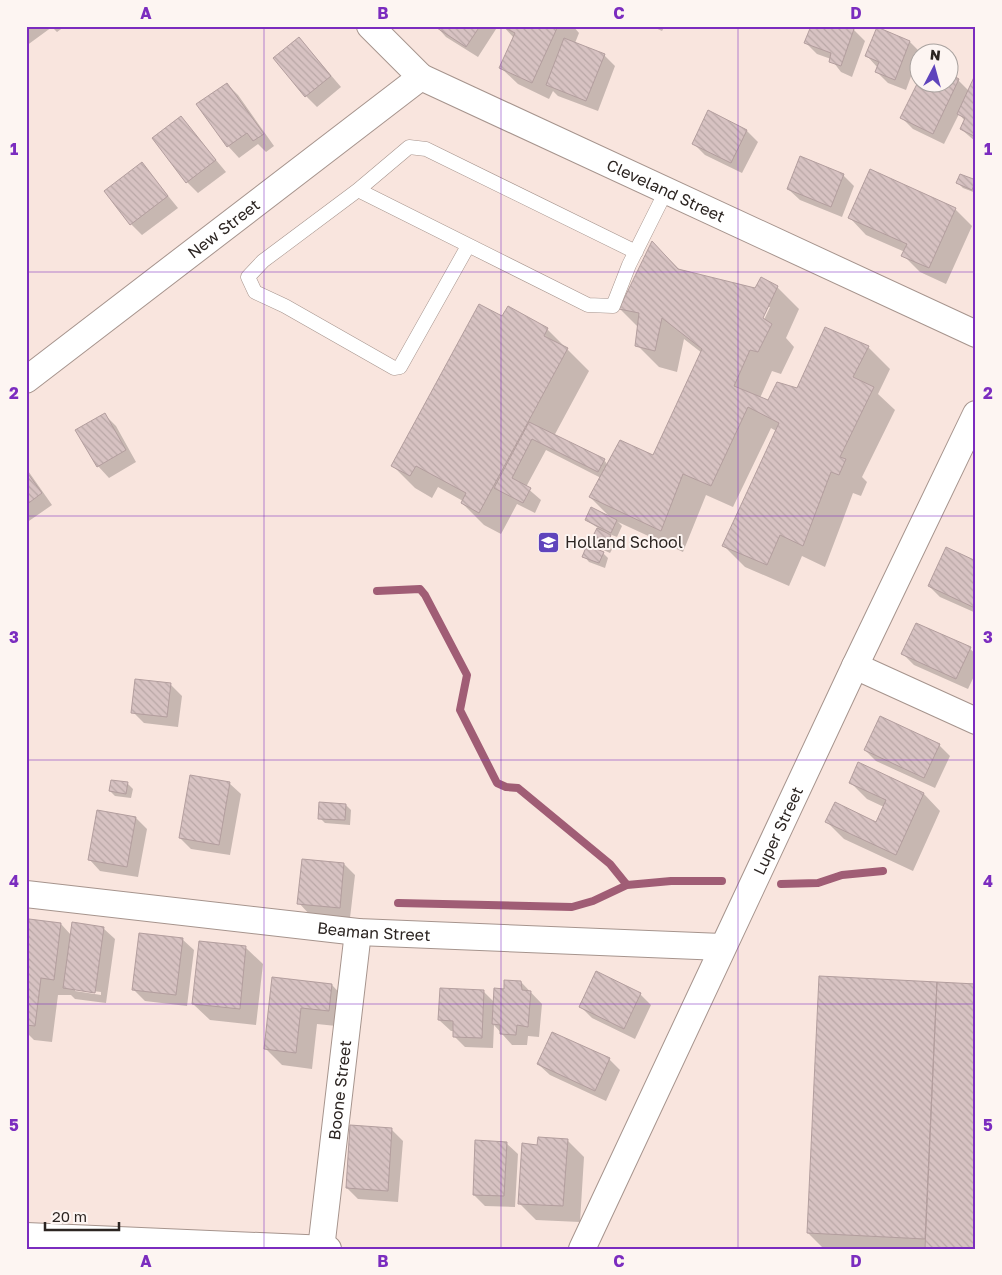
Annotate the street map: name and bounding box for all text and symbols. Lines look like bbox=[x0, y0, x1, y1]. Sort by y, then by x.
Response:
text: A bbox=[140, 3, 152, 23]
text: B bbox=[377, 3, 389, 23]
text: C bbox=[613, 3, 625, 23]
text: D bbox=[850, 3, 862, 23]
north arrow bbox=[910, 42, 960, 92]
text: N bbox=[929, 46, 942, 64]
text: 1 bbox=[10, 139, 18, 159]
text: 1 bbox=[984, 139, 992, 159]
street label: Cleveland Street bbox=[604, 154, 728, 226]
street label: New Street bbox=[183, 194, 264, 262]
text: 2 bbox=[9, 383, 19, 403]
text: 2 bbox=[983, 383, 993, 403]
school or university icon: Holland School bbox=[537, 530, 561, 554]
place label: Holland School bbox=[565, 532, 683, 552]
text: 3 bbox=[9, 627, 19, 647]
text: 3 bbox=[983, 627, 993, 647]
street label: Luper Street bbox=[749, 783, 807, 878]
text: 4 bbox=[9, 871, 19, 891]
text: 4 bbox=[983, 871, 993, 891]
street label: Beaman Street bbox=[316, 917, 431, 945]
street label: Boone Street bbox=[324, 1039, 355, 1141]
text: 5 bbox=[9, 1115, 19, 1135]
text: 5 bbox=[983, 1115, 993, 1135]
scale bar bbox=[45, 1200, 119, 1232]
text: 20 m bbox=[52, 1207, 87, 1225]
text: A bbox=[140, 1251, 152, 1271]
text: B bbox=[377, 1251, 389, 1271]
text: C bbox=[613, 1251, 625, 1271]
text: D bbox=[850, 1251, 862, 1271]

